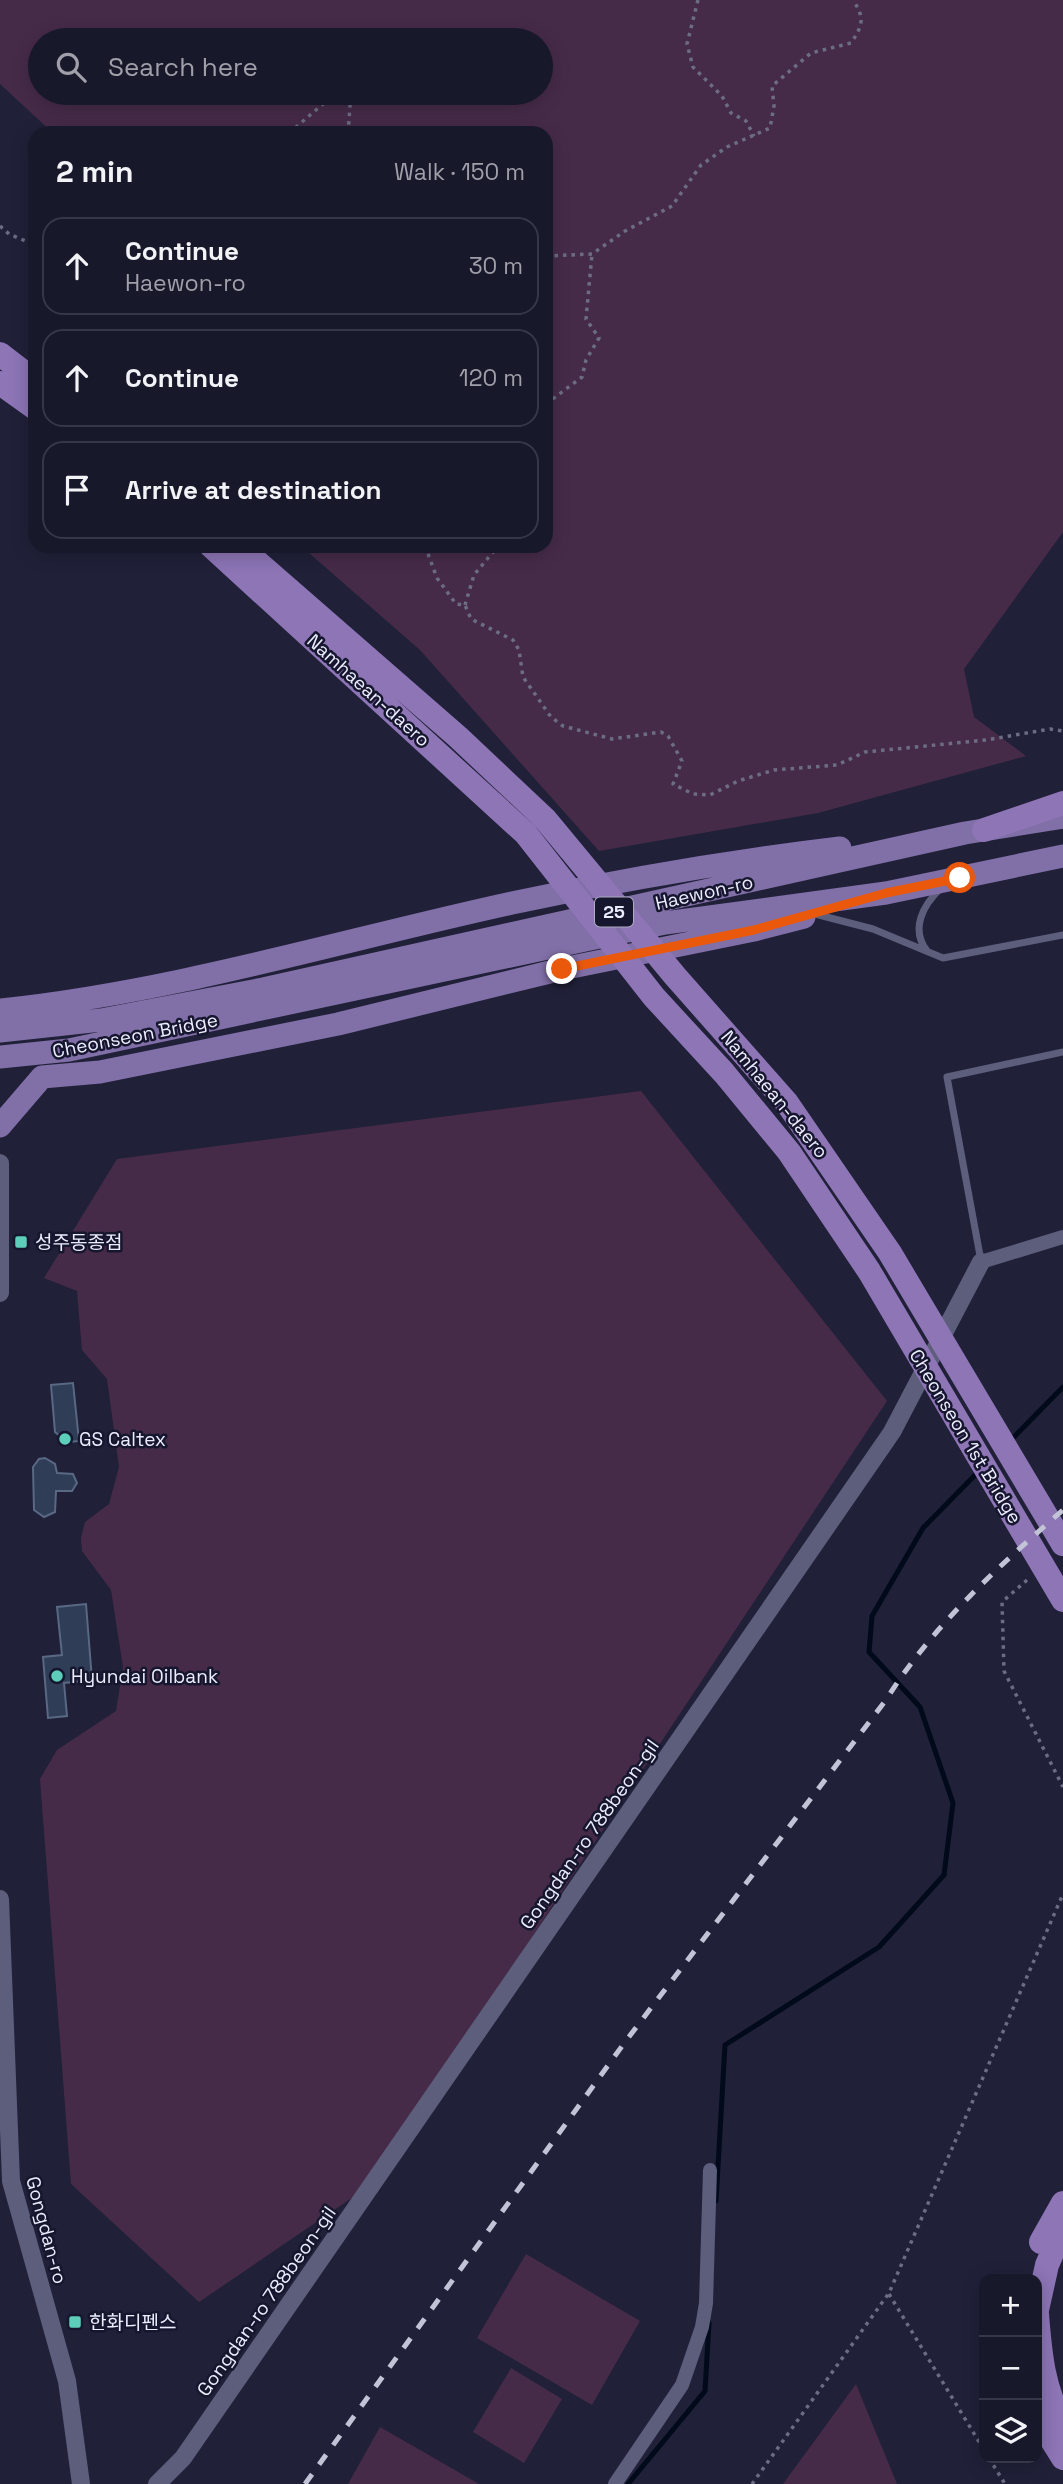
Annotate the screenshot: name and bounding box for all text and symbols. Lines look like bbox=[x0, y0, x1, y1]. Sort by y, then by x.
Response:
search box bbox=[28, 28, 553, 105]
icon: search bbox=[52, 48, 90, 86]
text: Search here bbox=[108, 50, 258, 84]
text: 2 min bbox=[56, 152, 134, 191]
text: Walk · 150 m bbox=[394, 157, 525, 187]
text: Continue bbox=[125, 234, 239, 268]
icon: ahead bbox=[58, 247, 96, 285]
text: 30 m bbox=[469, 251, 523, 281]
text: Haewon-ro bbox=[125, 268, 246, 298]
icon: ahead bbox=[58, 359, 96, 397]
text: Continue bbox=[125, 361, 239, 395]
text: 120 m bbox=[459, 363, 523, 393]
icon: arrive bbox=[58, 471, 96, 509]
text: Arrive at destination bbox=[125, 473, 382, 507]
street label: Namhaean-daero bbox=[302, 628, 436, 752]
route start bbox=[944, 862, 975, 893]
street label: Haewon-ro bbox=[653, 869, 756, 916]
road number: 25 bbox=[595, 897, 633, 926]
route end bbox=[546, 953, 577, 984]
street label: Cheonseon Bridge bbox=[50, 1007, 220, 1064]
street label: Namhaean-daero bbox=[715, 1025, 834, 1163]
place label: 성주동종점 bbox=[35, 1230, 122, 1255]
marker: 성주동종점 bbox=[13, 1234, 29, 1250]
street label: Cheonseon 1st Bridge bbox=[903, 1344, 1028, 1528]
place label: GS Caltex bbox=[79, 1427, 166, 1452]
marker: GS Caltex bbox=[57, 1431, 73, 1447]
place label: Hyundai Oilbank bbox=[71, 1664, 218, 1689]
marker: Hyundai Oilbank bbox=[49, 1668, 65, 1684]
street label: Gongdan-ro 788beon-gil bbox=[514, 1734, 665, 1934]
street label: Gongdan-ro bbox=[20, 2174, 73, 2287]
street label: Gongdan-ro 788beon-gil bbox=[191, 2201, 342, 2401]
map controls bbox=[979, 2274, 1042, 2463]
button: + bbox=[979, 2274, 1042, 2337]
place label: 한화디펜스 bbox=[89, 2310, 176, 2335]
marker: 한화디펜스 bbox=[67, 2314, 83, 2330]
button: − bbox=[979, 2337, 1042, 2400]
button: layers bbox=[979, 2400, 1042, 2463]

